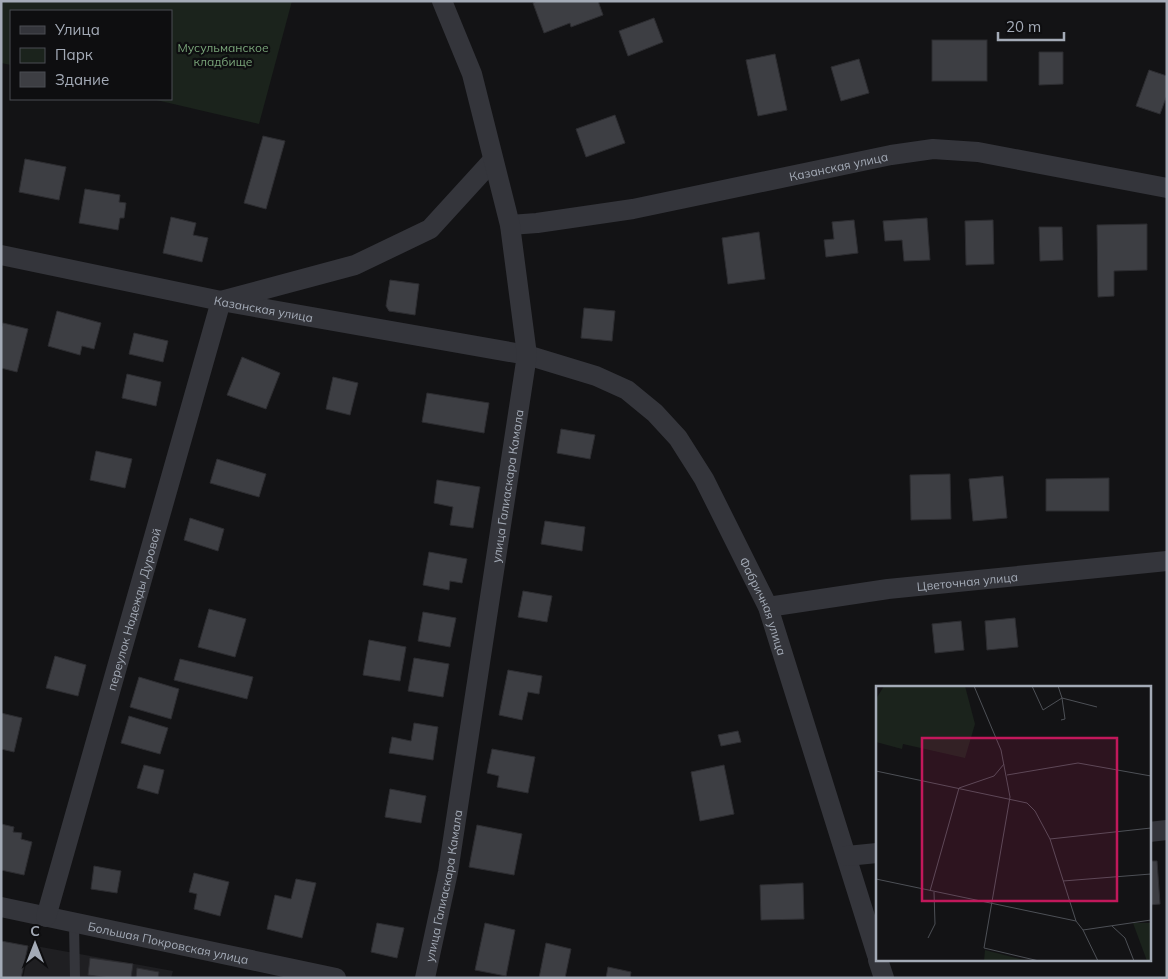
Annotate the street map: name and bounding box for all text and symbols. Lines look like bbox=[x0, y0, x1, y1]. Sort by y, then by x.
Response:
legend bbox=[10, 10, 172, 100]
scale bar bbox=[998, 10, 1064, 42]
text: 20 m bbox=[1006, 17, 1041, 36]
text: Улица bbox=[54, 20, 100, 39]
park label: Мусульманское кладбище bbox=[177, 40, 269, 69]
text: Парк bbox=[55, 45, 94, 64]
text: Здание bbox=[55, 70, 109, 89]
street label: Казанская улица bbox=[788, 148, 889, 184]
street label: Казанская улица bbox=[213, 292, 314, 325]
street label: улица Галиаскара Камала bbox=[488, 408, 526, 564]
street label: переулок Надежды Дуровой bbox=[103, 526, 164, 692]
street label: Фабричная улица bbox=[737, 554, 790, 657]
street label: Цветочная улица bbox=[916, 569, 1018, 594]
inset map bbox=[876, 686, 1150, 962]
street label: улица Галиаскара Камала bbox=[421, 809, 465, 963]
street label: Большая Покровская улица bbox=[87, 918, 250, 967]
north arrow bbox=[10, 919, 60, 969]
text: С bbox=[30, 922, 40, 940]

